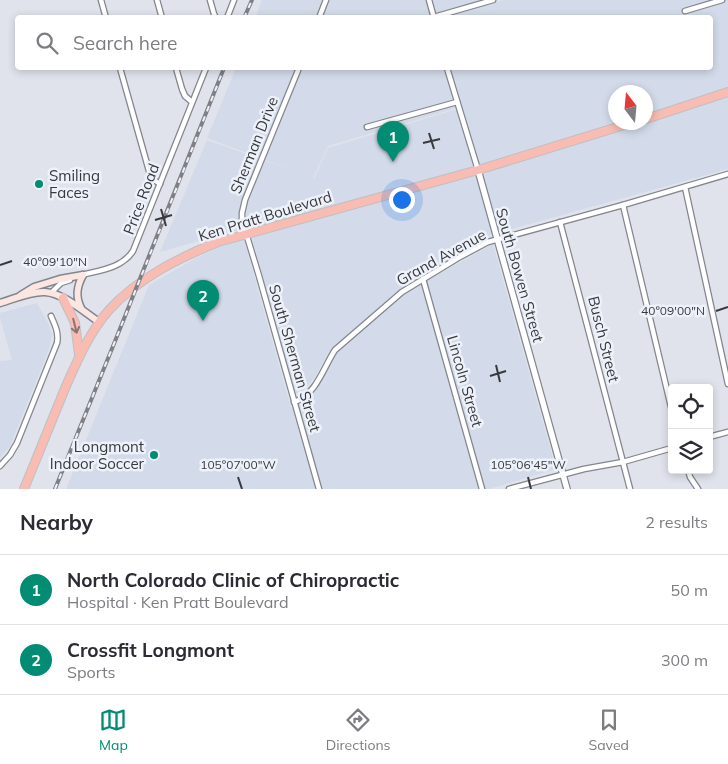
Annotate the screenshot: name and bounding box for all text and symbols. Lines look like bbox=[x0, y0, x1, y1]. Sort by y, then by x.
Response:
search box bbox=[15, 15, 713, 70]
icon: search bbox=[33, 29, 61, 57]
text: Search here bbox=[73, 31, 177, 55]
north arrow bbox=[608, 85, 653, 130]
street label: Sherman Drive bbox=[226, 94, 282, 196]
pin: 1 bbox=[377, 121, 409, 162]
street label: Price Road bbox=[119, 161, 163, 237]
place label: Smiling Faces bbox=[49, 166, 100, 202]
marker: Smiling Faces bbox=[33, 178, 45, 190]
street label: Ken Pratt Boulevard bbox=[196, 187, 334, 245]
your location bbox=[389, 187, 415, 213]
street label: South Bowen Street bbox=[492, 206, 548, 344]
street label: Grand Avenue bbox=[393, 225, 489, 289]
text: 40°09'10"N bbox=[23, 254, 87, 269]
pin: 2 bbox=[187, 280, 219, 321]
street label: South Sherman Street bbox=[265, 282, 325, 434]
street label: Busch Street bbox=[584, 294, 624, 384]
text: 40°09'00"N bbox=[641, 303, 705, 318]
one-way arrow bbox=[71, 317, 80, 333]
street label: Lincoln Street bbox=[443, 333, 487, 429]
map controls bbox=[668, 384, 713, 474]
button: locate bbox=[668, 384, 713, 429]
button: layers bbox=[668, 429, 713, 474]
place label: Longmont Indoor Soccer bbox=[50, 437, 145, 473]
marker: Longmont Indoor Soccer bbox=[148, 449, 160, 461]
text: 105°07'00"W bbox=[200, 457, 276, 472]
text: 105°06'45"W bbox=[490, 457, 566, 472]
text: Nearby bbox=[20, 509, 93, 535]
text: 2 results bbox=[645, 512, 708, 532]
text: North Colorado Clinic of Chiropractic bbox=[67, 568, 399, 592]
text: 1 bbox=[31, 580, 41, 600]
text: 50 m bbox=[671, 580, 708, 600]
text: Hospital · Ken Pratt Boulevard bbox=[67, 592, 289, 612]
text: Crossfit Longmont bbox=[67, 638, 234, 662]
text: 2 bbox=[31, 650, 41, 670]
text: 300 m bbox=[661, 650, 708, 670]
text: Sports bbox=[67, 662, 115, 682]
tab: Map bbox=[99, 706, 128, 754]
tab: Directions bbox=[326, 706, 391, 754]
tab: Saved bbox=[589, 706, 629, 754]

